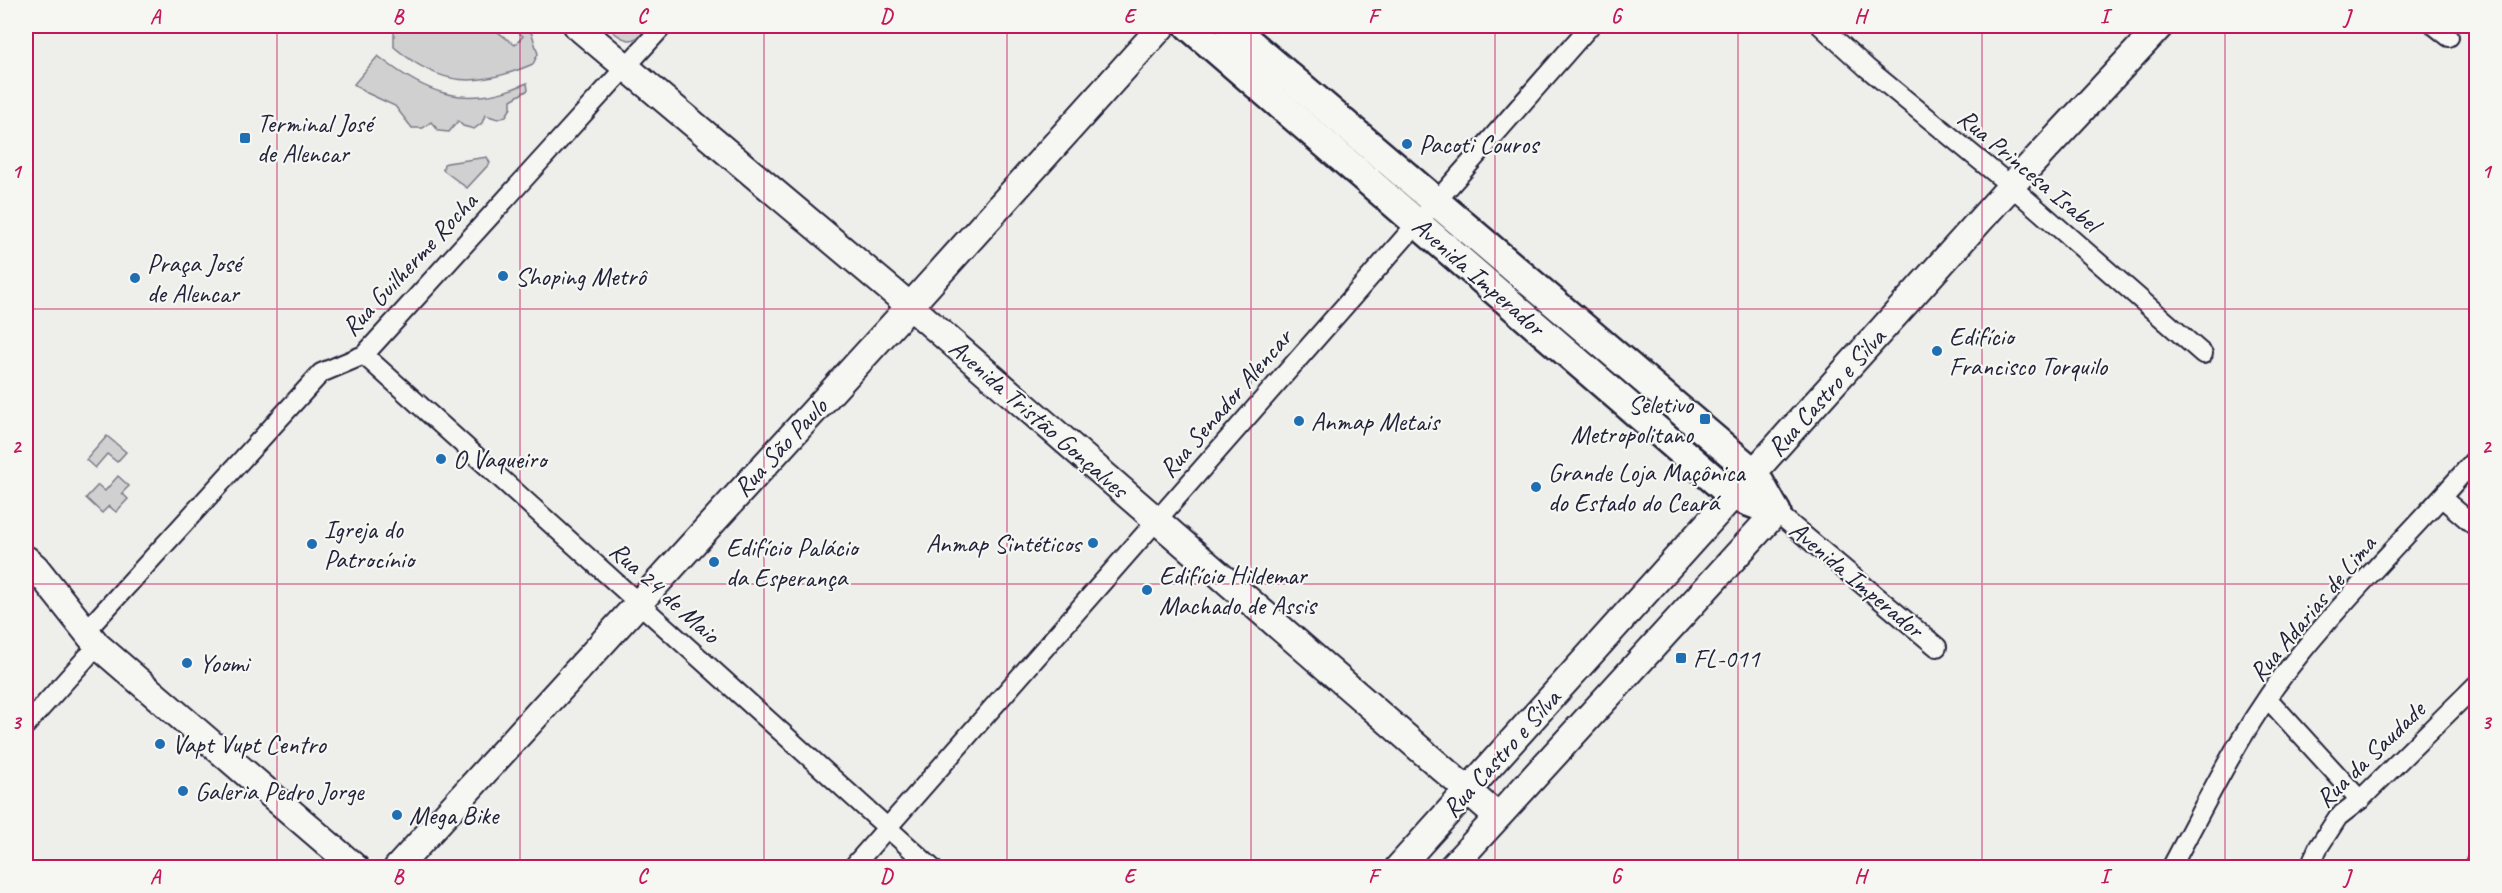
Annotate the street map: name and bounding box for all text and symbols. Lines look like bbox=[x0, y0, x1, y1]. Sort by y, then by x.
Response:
text: A bbox=[150, 4, 162, 29]
text: B bbox=[393, 4, 405, 29]
text: C bbox=[637, 4, 649, 29]
text: D bbox=[880, 4, 894, 29]
text: E bbox=[1124, 4, 1138, 29]
text: F bbox=[1368, 4, 1382, 29]
text: G bbox=[1611, 4, 1624, 29]
text: H bbox=[1854, 4, 1869, 29]
text: I bbox=[2100, 4, 2113, 29]
text: J bbox=[2342, 4, 2354, 29]
street label: Rua Princesa Isabel bbox=[1951, 101, 2110, 242]
place label: Terminal José de Alencar bbox=[257, 107, 376, 170]
place label: Pacoti Couros bbox=[1419, 128, 1540, 161]
marker: Terminal José de Alencar bbox=[238, 131, 252, 145]
marker: Pacoti Couros bbox=[1400, 137, 1414, 151]
text: 1 bbox=[12, 159, 23, 184]
text: 1 bbox=[2482, 159, 2493, 184]
street label: Rua Guilherme Rocha bbox=[334, 184, 485, 343]
street label: Avenida Imperador bbox=[1405, 210, 1553, 344]
place label: Praça José de Alencar bbox=[147, 247, 245, 310]
place label: Shoping Metrô bbox=[515, 260, 648, 293]
marker: Shoping Metrô bbox=[496, 269, 510, 283]
marker: Praça José de Alencar bbox=[128, 271, 142, 285]
street label: Rua Senador Alencar bbox=[1152, 320, 1301, 485]
street label: Rua Castro e Silva bbox=[1760, 320, 1894, 463]
place label: Edifício Francisco Torquilo bbox=[1949, 320, 2109, 383]
street label: Avenida Tristão Gonçalves bbox=[942, 332, 1137, 507]
marker: Edifício Francisco Torquilo bbox=[1930, 344, 1944, 358]
place label: Seletivo Metropolitano bbox=[1571, 388, 1695, 451]
street label: Rua São Paulo bbox=[726, 390, 836, 504]
place label: Anmap Metais bbox=[1311, 405, 1441, 438]
marker: Seletivo Metropolitano bbox=[1698, 412, 1712, 426]
marker: Anmap Metais bbox=[1292, 414, 1306, 428]
text: 2 bbox=[12, 434, 23, 459]
text: 2 bbox=[2482, 434, 2493, 459]
place label: O Vaqueiro bbox=[453, 443, 549, 476]
marker: O Vaqueiro bbox=[434, 452, 448, 466]
place label: Grande Loja Maçônica do Estado do Ceará bbox=[1548, 456, 1746, 519]
marker: Grande Loja Maçônica do Estado do Ceará bbox=[1529, 480, 1543, 494]
place label: Igreja do Patrocínio bbox=[324, 513, 417, 576]
street label: Avenida Imperador bbox=[1783, 514, 1932, 646]
place label: Anmap Sintéticos bbox=[926, 527, 1083, 560]
street label: Rua Adarias de Lima bbox=[2242, 527, 2384, 688]
place label: Edifício Palácio da Esperança bbox=[726, 531, 860, 594]
street label: Rua 24 de Maio bbox=[603, 534, 728, 652]
marker: Anmap Sintéticos bbox=[1086, 536, 1100, 550]
marker: Igreja do Patrocínio bbox=[305, 537, 319, 551]
marker: Edifício Palácio da Esperança bbox=[707, 555, 721, 569]
place label: Edifício Hildemar Machado de Assis bbox=[1159, 559, 1318, 622]
marker: Edifício Hildemar Machado de Assis bbox=[1140, 583, 1154, 597]
place label: FL-011 bbox=[1693, 642, 1761, 675]
place label: Yoomi bbox=[199, 647, 251, 680]
marker: FL-011 bbox=[1674, 651, 1688, 665]
marker: Yoomi bbox=[180, 656, 194, 670]
street label: Rua Castro e Silva bbox=[1435, 681, 1569, 824]
street label: Rua da Saudade bbox=[2309, 692, 2434, 815]
text: 3 bbox=[12, 710, 23, 735]
text: 3 bbox=[2482, 710, 2493, 735]
place label: Vapt Vupt Centro bbox=[172, 728, 327, 761]
marker: Vapt Vupt Centro bbox=[153, 737, 167, 751]
place label: Galeria Pedro Jorge bbox=[195, 775, 365, 808]
marker: Galeria Pedro Jorge bbox=[176, 784, 190, 798]
place label: Mega Bike bbox=[409, 799, 501, 832]
marker: Mega Bike bbox=[390, 808, 404, 822]
text: A bbox=[150, 864, 162, 889]
text: B bbox=[393, 864, 405, 889]
text: C bbox=[637, 864, 649, 889]
text: D bbox=[880, 864, 894, 889]
text: E bbox=[1124, 864, 1138, 889]
text: F bbox=[1368, 864, 1382, 889]
text: G bbox=[1611, 864, 1624, 889]
text: H bbox=[1854, 864, 1869, 889]
text: I bbox=[2100, 864, 2113, 889]
text: J bbox=[2342, 864, 2354, 889]

